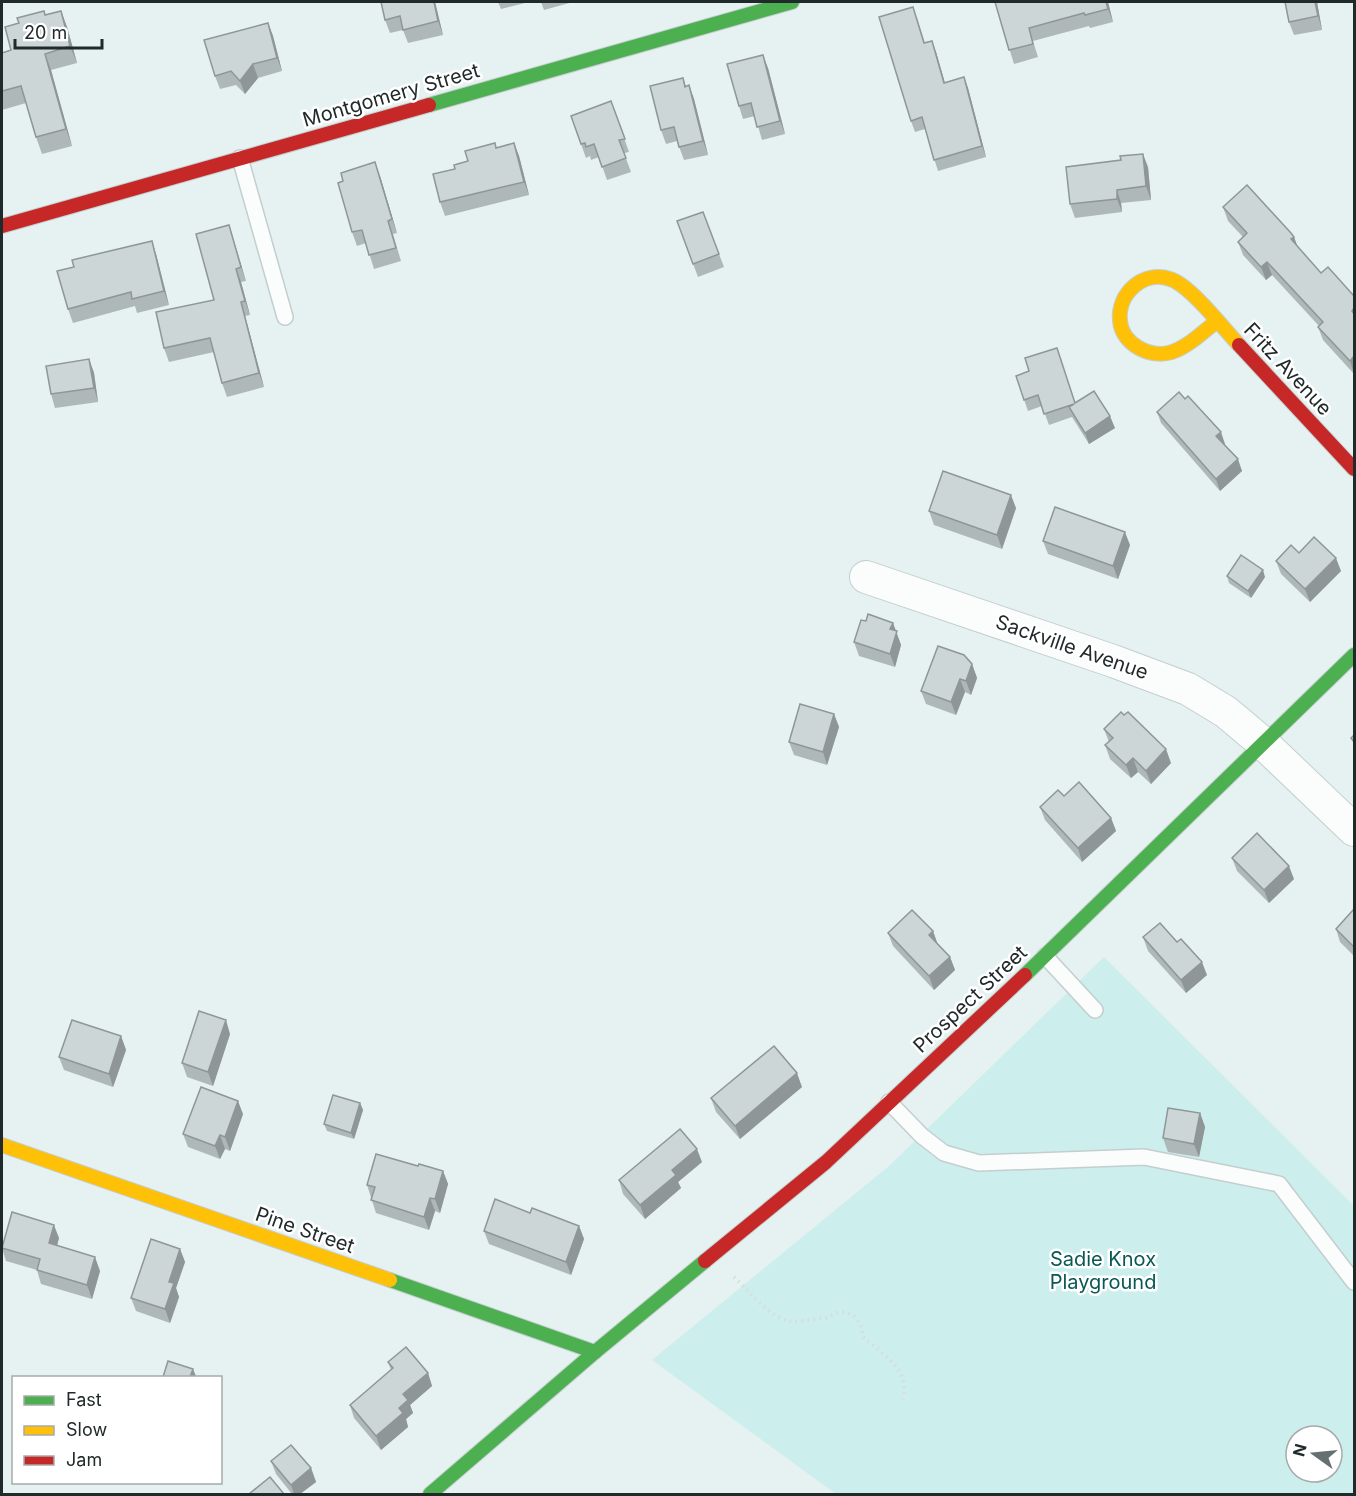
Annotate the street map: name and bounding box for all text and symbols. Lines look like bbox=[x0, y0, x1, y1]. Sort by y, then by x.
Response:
scale bar bbox=[15, 12, 102, 50]
text: 20 m bbox=[24, 22, 67, 43]
street label: Montgomery Street bbox=[300, 58, 483, 132]
street label: Fritz Avenue bbox=[1239, 318, 1337, 420]
street label: Sackville Avenue bbox=[993, 610, 1151, 684]
street label: Prospect Street bbox=[908, 940, 1032, 1058]
street label: Pine Street bbox=[252, 1202, 358, 1258]
park label: Sadie Knox Playground bbox=[1050, 1247, 1156, 1294]
legend bbox=[12, 1376, 222, 1484]
text: Fast bbox=[66, 1389, 102, 1410]
text: Slow bbox=[66, 1419, 107, 1440]
north arrow bbox=[1284, 1424, 1344, 1484]
text: N bbox=[1288, 1442, 1311, 1459]
text: Jam bbox=[66, 1449, 102, 1470]

